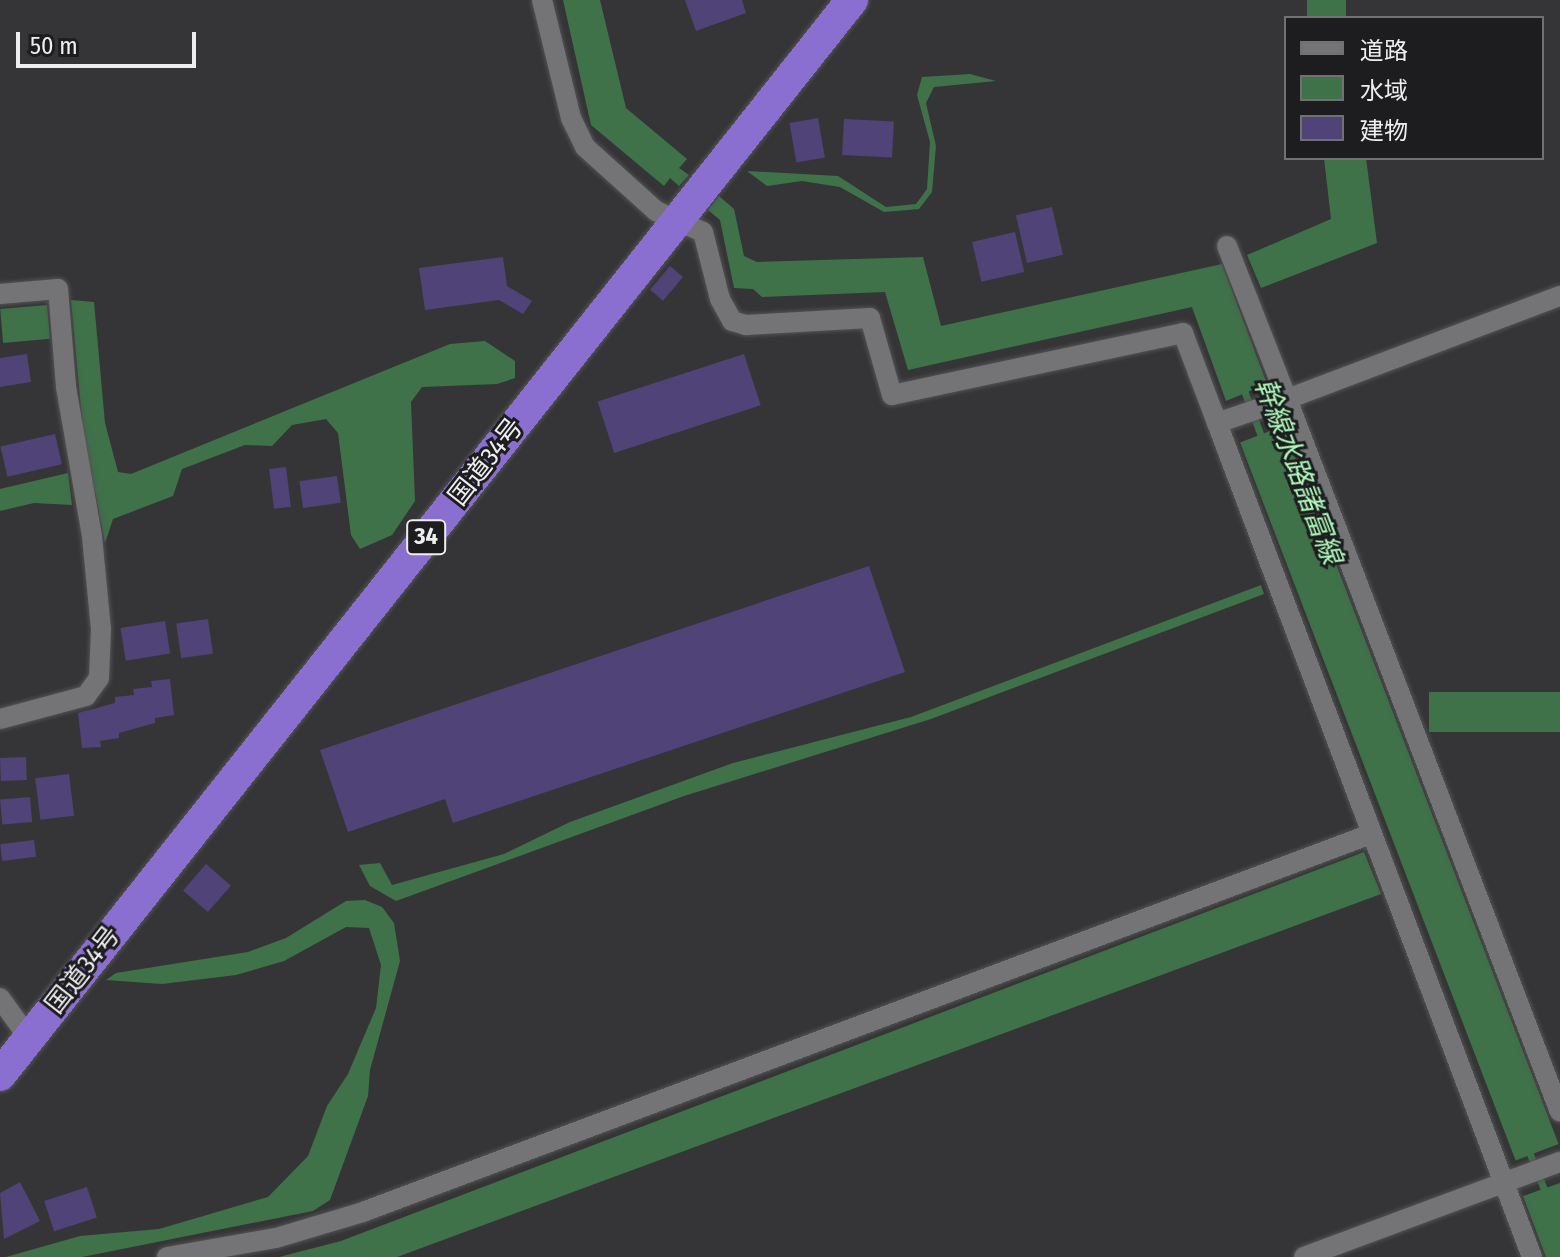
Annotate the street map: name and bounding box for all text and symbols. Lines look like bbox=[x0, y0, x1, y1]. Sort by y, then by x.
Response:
scale bar bbox=[20, 16, 200, 66]
legend bbox=[1284, 16, 1544, 160]
text: 50 m bbox=[30, 32, 78, 60]
text: 道路 bbox=[1360, 37, 1408, 65]
text: 水域 bbox=[1360, 77, 1408, 105]
text: 建物 bbox=[1360, 117, 1408, 145]
water label: 幹線水路諸富線 bbox=[1247, 373, 1349, 569]
street label: 国道34号 bbox=[442, 412, 530, 512]
road number: 34 bbox=[406, 517, 446, 557]
street label: 国道34号 bbox=[39, 920, 127, 1020]

